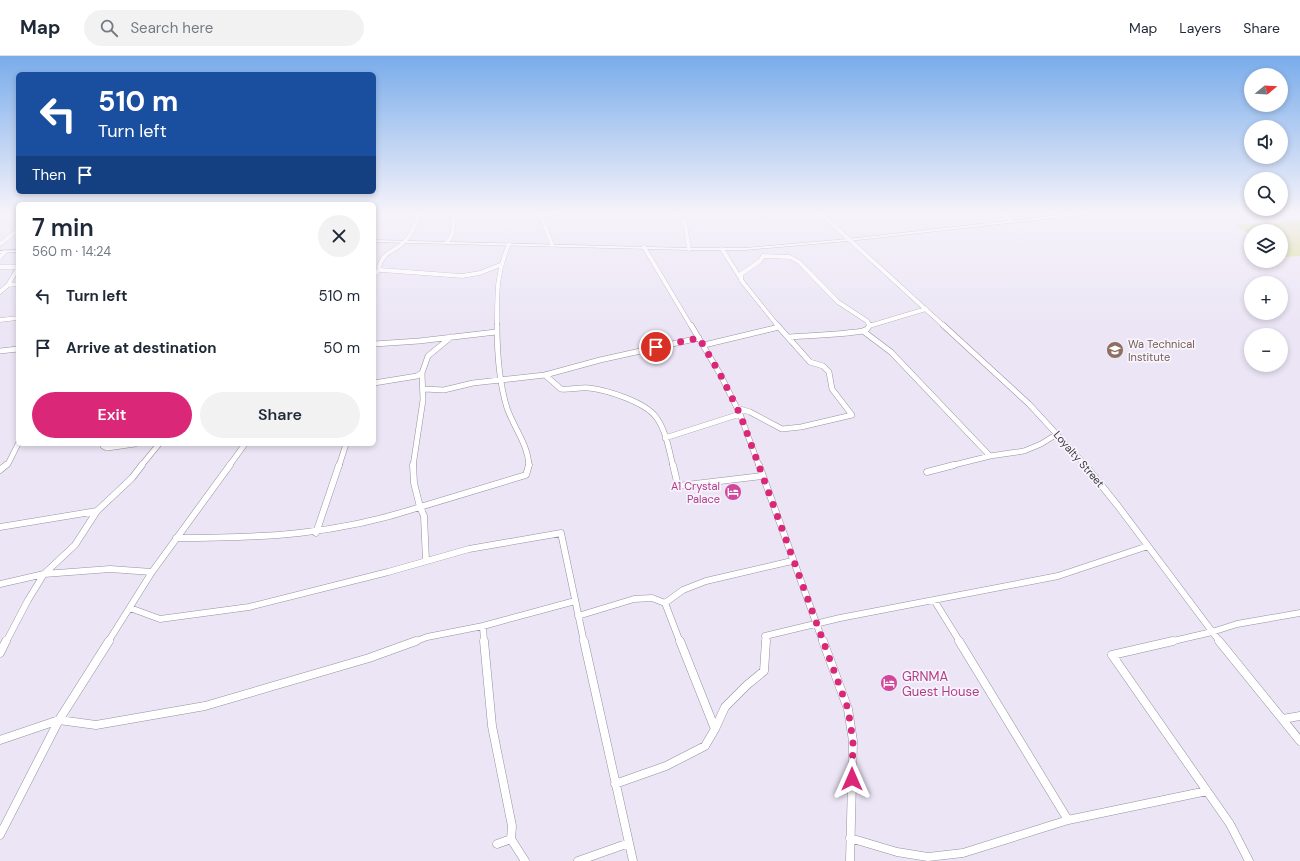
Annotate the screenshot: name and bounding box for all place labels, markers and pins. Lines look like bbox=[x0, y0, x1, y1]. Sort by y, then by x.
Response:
pin bbox=[639, 330, 673, 364]
place label: Wa Technical Institute bbox=[1128, 337, 1195, 364]
school or university icon: Wa Technical Institute bbox=[1105, 340, 1125, 360]
place label: A1 Crystal Palace bbox=[671, 479, 720, 506]
hotel icon: A1 Crystal Palace bbox=[723, 482, 743, 502]
place label: GRNMA Guest House bbox=[902, 668, 979, 700]
hotel icon: GRNMA Guest House bbox=[879, 673, 899, 693]

